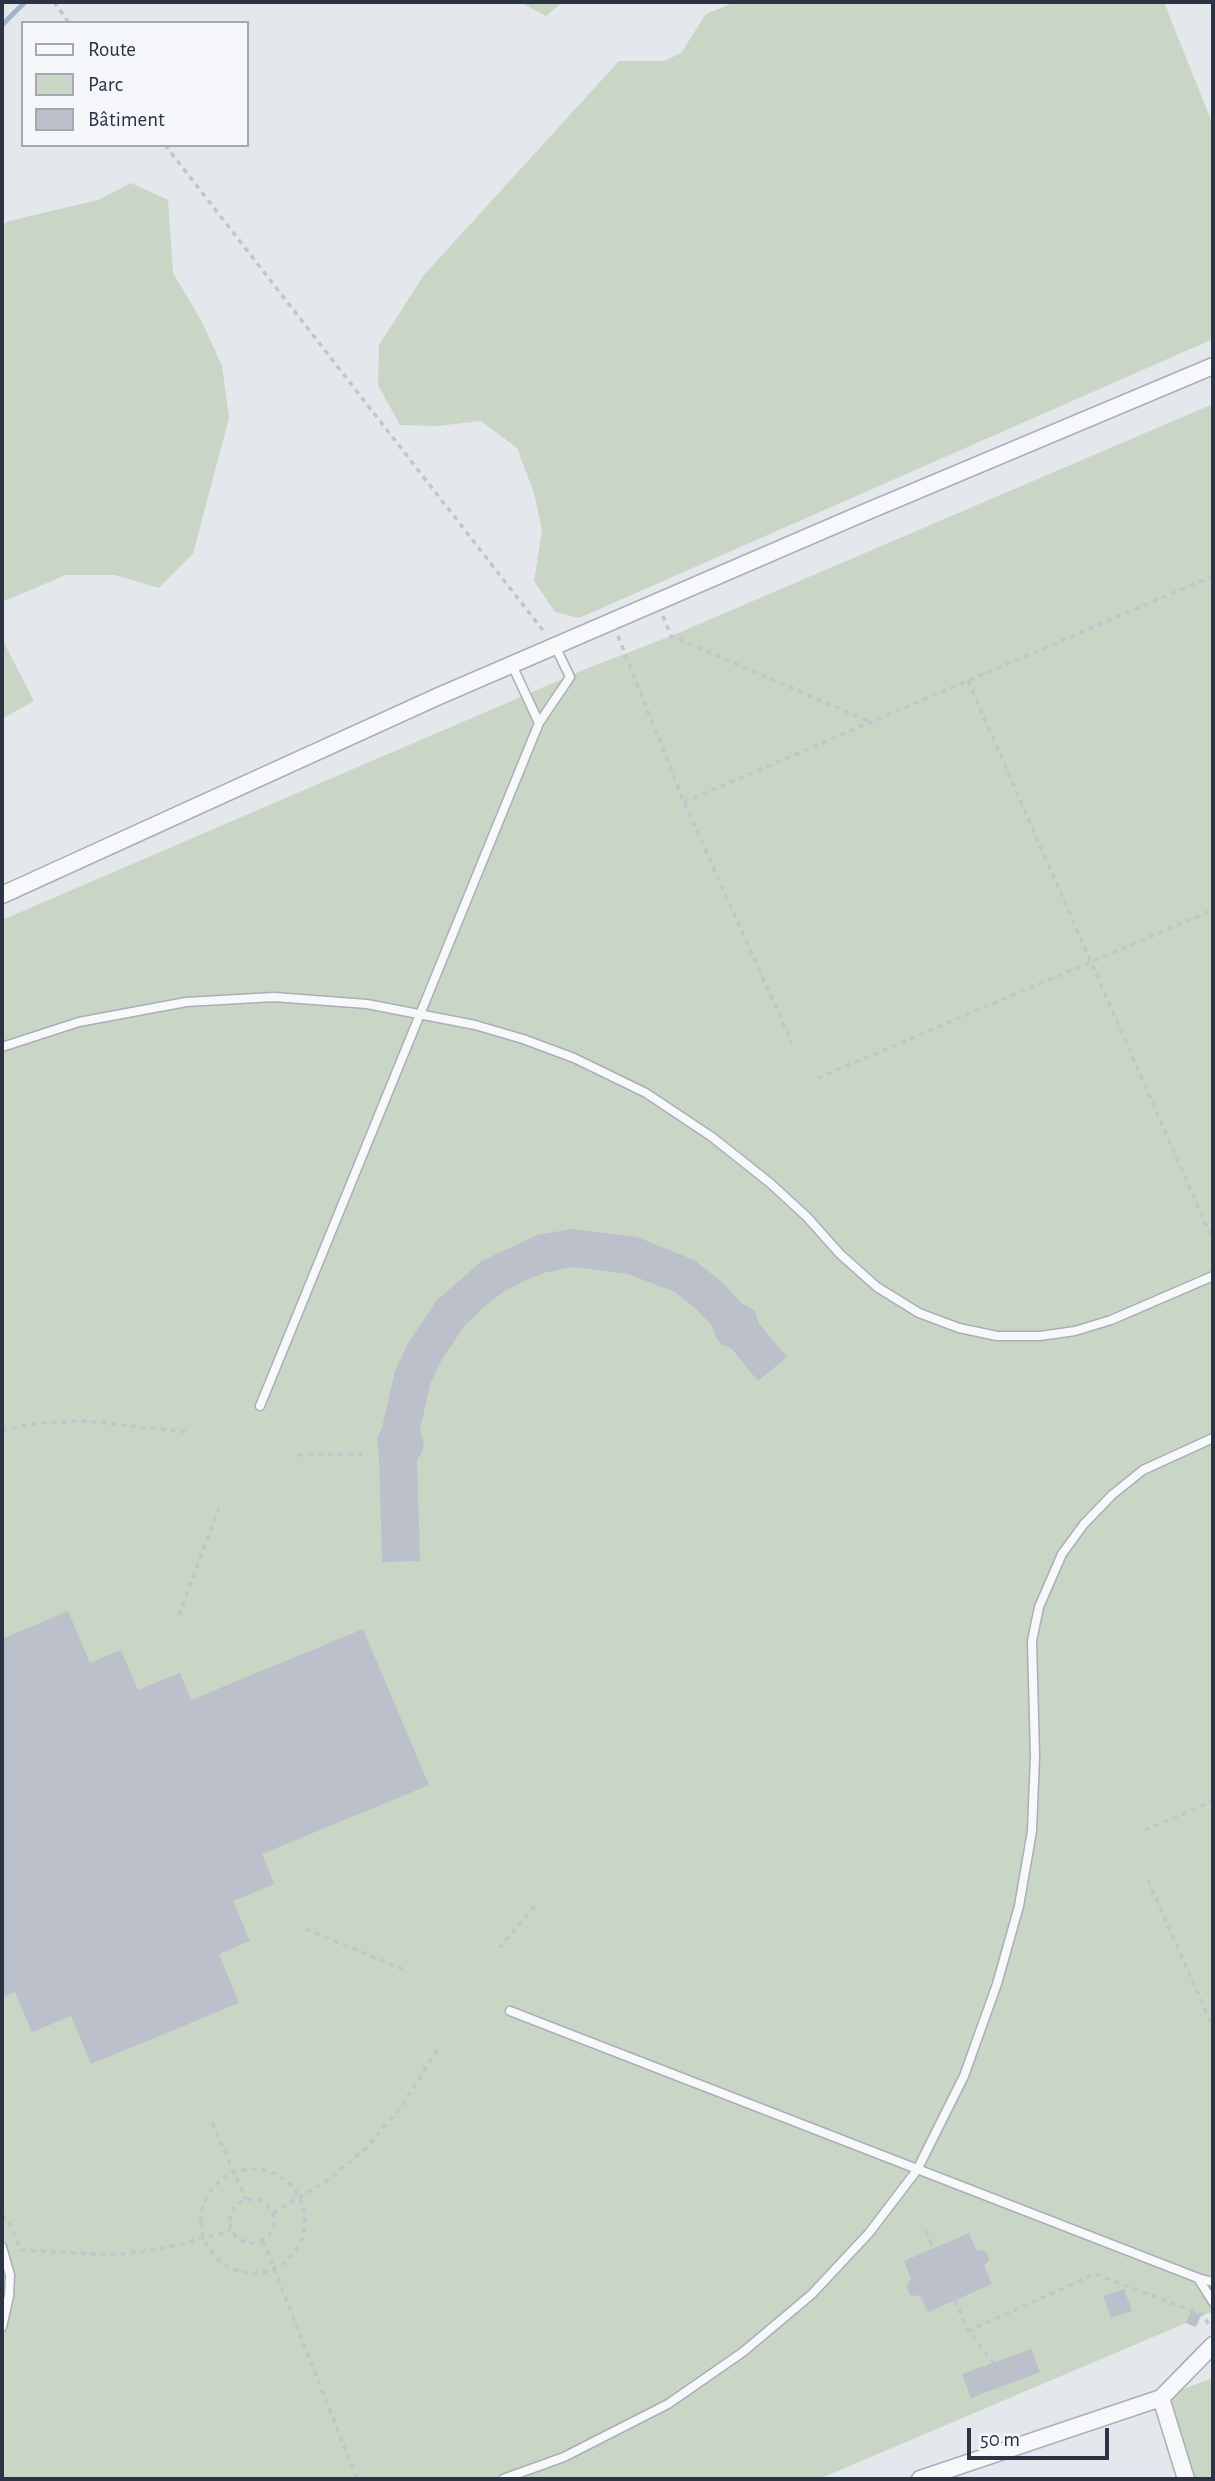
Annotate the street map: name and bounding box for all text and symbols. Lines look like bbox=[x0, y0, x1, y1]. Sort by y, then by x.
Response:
legend bbox=[21, 21, 248, 147]
text: Route bbox=[88, 39, 136, 60]
text: Parc bbox=[88, 74, 123, 95]
text: Bâtiment bbox=[88, 109, 165, 130]
scale bar bbox=[970, 2414, 1112, 2458]
text: 50 m bbox=[980, 2429, 1020, 2450]

